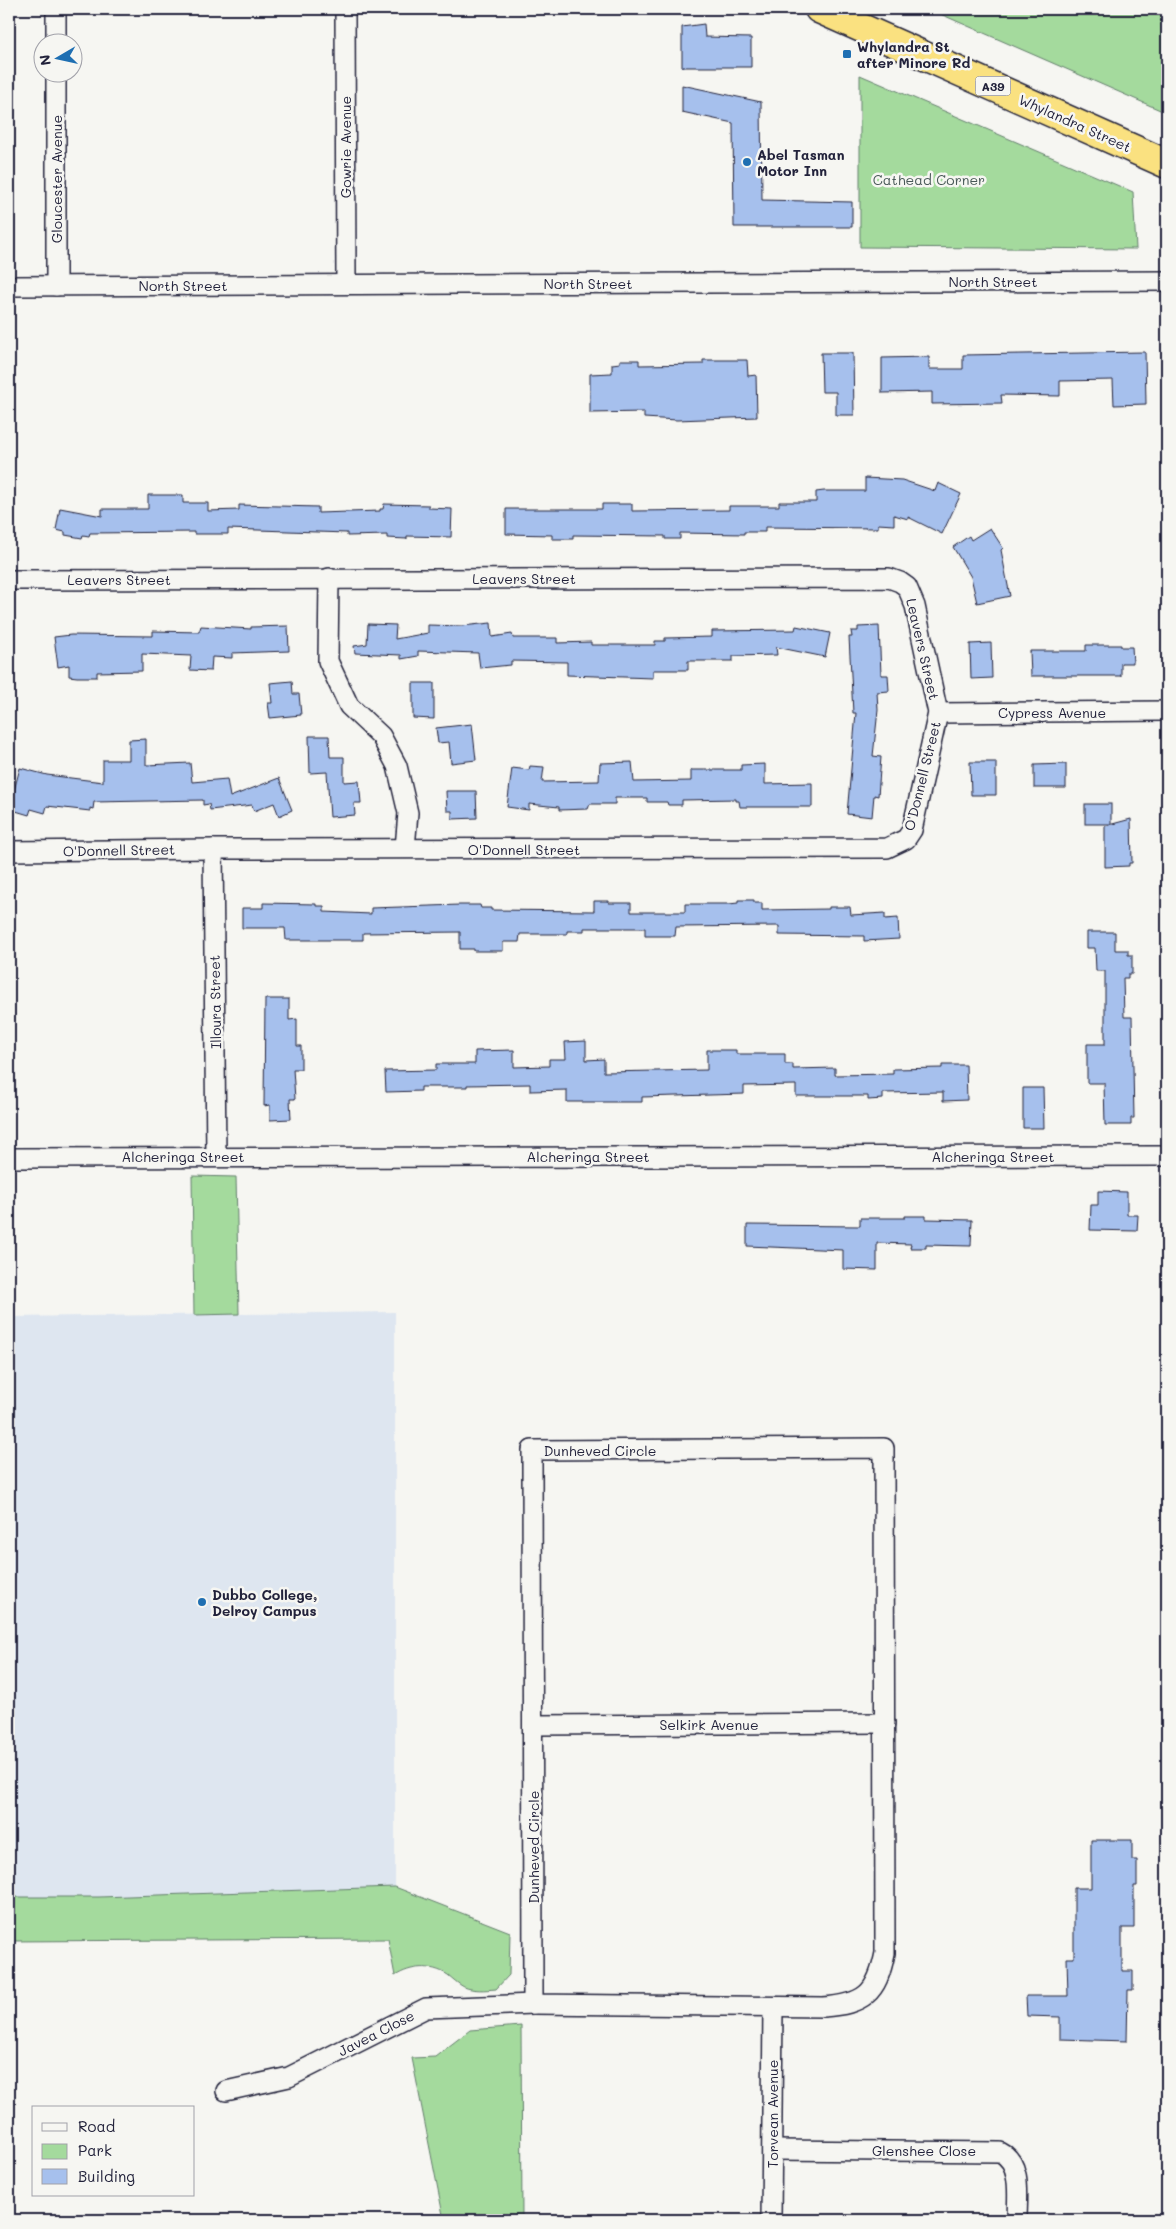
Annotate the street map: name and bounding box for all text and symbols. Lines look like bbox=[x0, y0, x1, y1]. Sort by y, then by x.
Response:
north arrow bbox=[32, 32, 82, 82]
place label: Whylandra St after Minore Rd bbox=[857, 37, 970, 72]
marker: Whylandra St after Minore Rd bbox=[841, 48, 853, 60]
text: N bbox=[34, 53, 55, 67]
road number: A39 bbox=[976, 76, 1010, 95]
street label: Whylandra Street bbox=[1016, 90, 1134, 156]
street label: Gowrie Avenue bbox=[336, 96, 355, 198]
street label: Gloucester Avenue bbox=[47, 115, 66, 243]
place label: Abel Tasman Motor Inn bbox=[757, 145, 845, 180]
marker: Abel Tasman Motor Inn bbox=[741, 156, 753, 168]
park label: Cathead Corner bbox=[873, 170, 985, 189]
street label: North Street bbox=[949, 272, 1037, 291]
street label: North Street bbox=[544, 274, 632, 293]
street label: North Street bbox=[139, 276, 227, 295]
street label: Leavers Street bbox=[472, 569, 576, 588]
street label: Leavers Street bbox=[67, 570, 171, 589]
street label: Leavers Street bbox=[902, 596, 944, 702]
street label: Cypress Avenue bbox=[998, 703, 1106, 722]
street label: O'Donnell Street bbox=[899, 719, 945, 833]
street label: O'Donnell Street bbox=[63, 840, 175, 860]
street label: O'Donnell Street bbox=[468, 840, 580, 859]
street label: Illoura Street bbox=[205, 955, 225, 1049]
street label: Alcheringa Street bbox=[122, 1147, 244, 1166]
street label: Alcheringa Street bbox=[527, 1147, 649, 1166]
street label: Alcheringa Street bbox=[932, 1147, 1054, 1166]
street label: Dunheved Circle bbox=[544, 1441, 656, 1460]
place label: Dubbo College, Delroy Campus bbox=[212, 1585, 317, 1620]
marker: Dubbo College, Delroy Campus bbox=[196, 1596, 208, 1608]
street label: Selkirk Avenue bbox=[659, 1715, 759, 1734]
street label: Dunheved Circle bbox=[524, 1791, 543, 1903]
street label: Javea Close bbox=[335, 2006, 417, 2060]
street label: Torvean Avenue bbox=[763, 2060, 782, 2168]
legend bbox=[32, 2106, 195, 2196]
text: Road bbox=[78, 2116, 115, 2136]
text: Park bbox=[78, 2140, 112, 2160]
street label: Glenshee Close bbox=[872, 2141, 976, 2160]
text: Building bbox=[78, 2166, 135, 2186]

